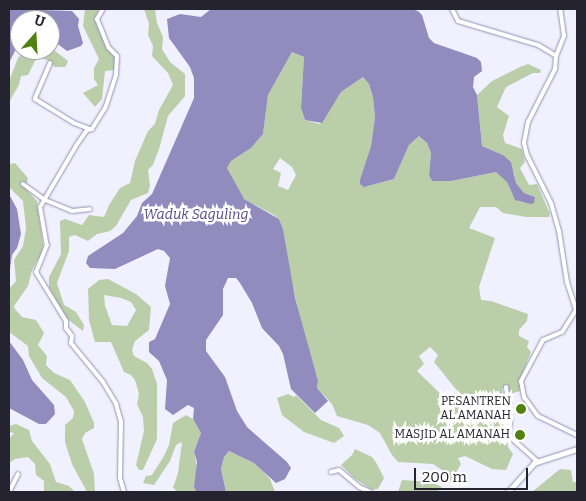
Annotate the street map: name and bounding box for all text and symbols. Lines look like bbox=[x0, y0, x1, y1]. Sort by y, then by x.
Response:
north arrow bbox=[10, 10, 60, 60]
text: U bbox=[32, 12, 47, 31]
water label: Waduk Saguling bbox=[143, 207, 249, 223]
place label: PESANTREN AL AMANAH bbox=[440, 395, 511, 423]
marker: PESANTREN AL AMANAH bbox=[515, 403, 527, 415]
place label: MASJID AL AMANAH bbox=[395, 428, 510, 442]
marker: MASJID AL AMANAH bbox=[514, 429, 526, 441]
scale bar bbox=[416, 458, 530, 490]
text: 200 m bbox=[422, 468, 467, 486]

